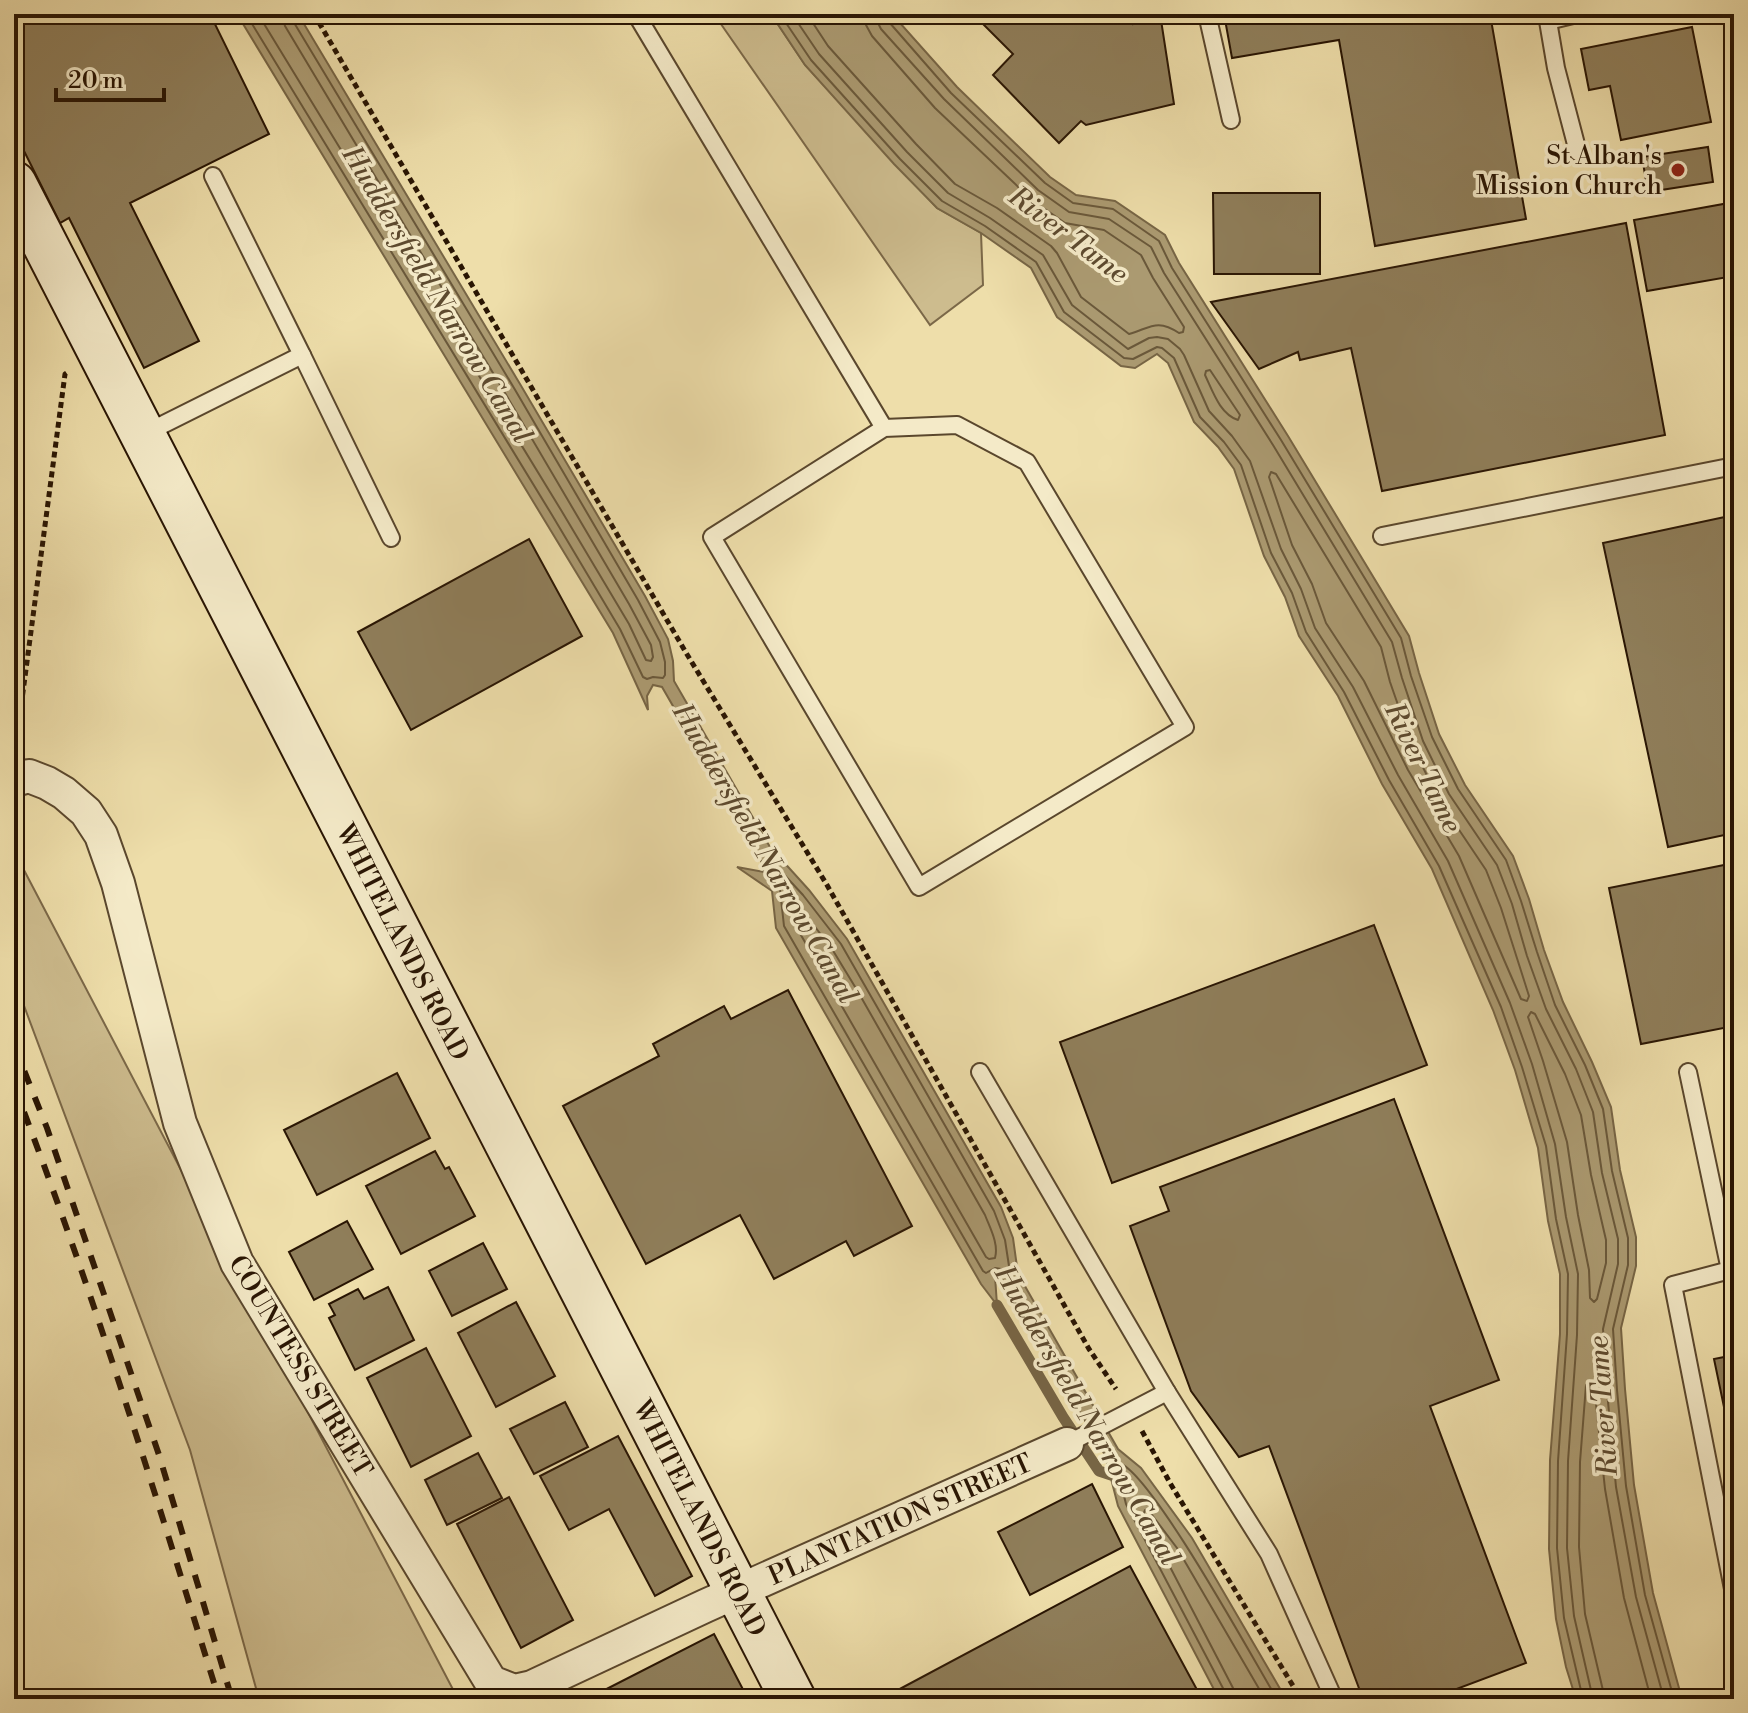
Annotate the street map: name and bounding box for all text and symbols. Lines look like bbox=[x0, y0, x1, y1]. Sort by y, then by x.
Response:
scale bar bbox=[56, 52, 164, 102]
text: 20 m bbox=[68, 66, 124, 96]
water label: Huddersfield Narrow Canal bbox=[333, 139, 540, 450]
place label: St Alban's Mission Church bbox=[1476, 140, 1662, 202]
marker: St Alban's Mission Church bbox=[1669, 161, 1687, 179]
water label: River Tame bbox=[1001, 178, 1135, 292]
water label: Huddersfield Narrow Canal bbox=[664, 696, 865, 1010]
water label: River Tame bbox=[1376, 696, 1469, 839]
street label: WHITELANDS ROAD bbox=[328, 818, 476, 1066]
street label: COUNTESS STREET bbox=[221, 1250, 379, 1483]
water label: Huddersfield Narrow Canal bbox=[986, 1258, 1187, 1572]
water label: River Tame bbox=[1581, 1334, 1626, 1478]
street label: WHITELANDS ROAD bbox=[625, 1394, 773, 1642]
street label: PLANTATION STREET bbox=[763, 1447, 1037, 1593]

